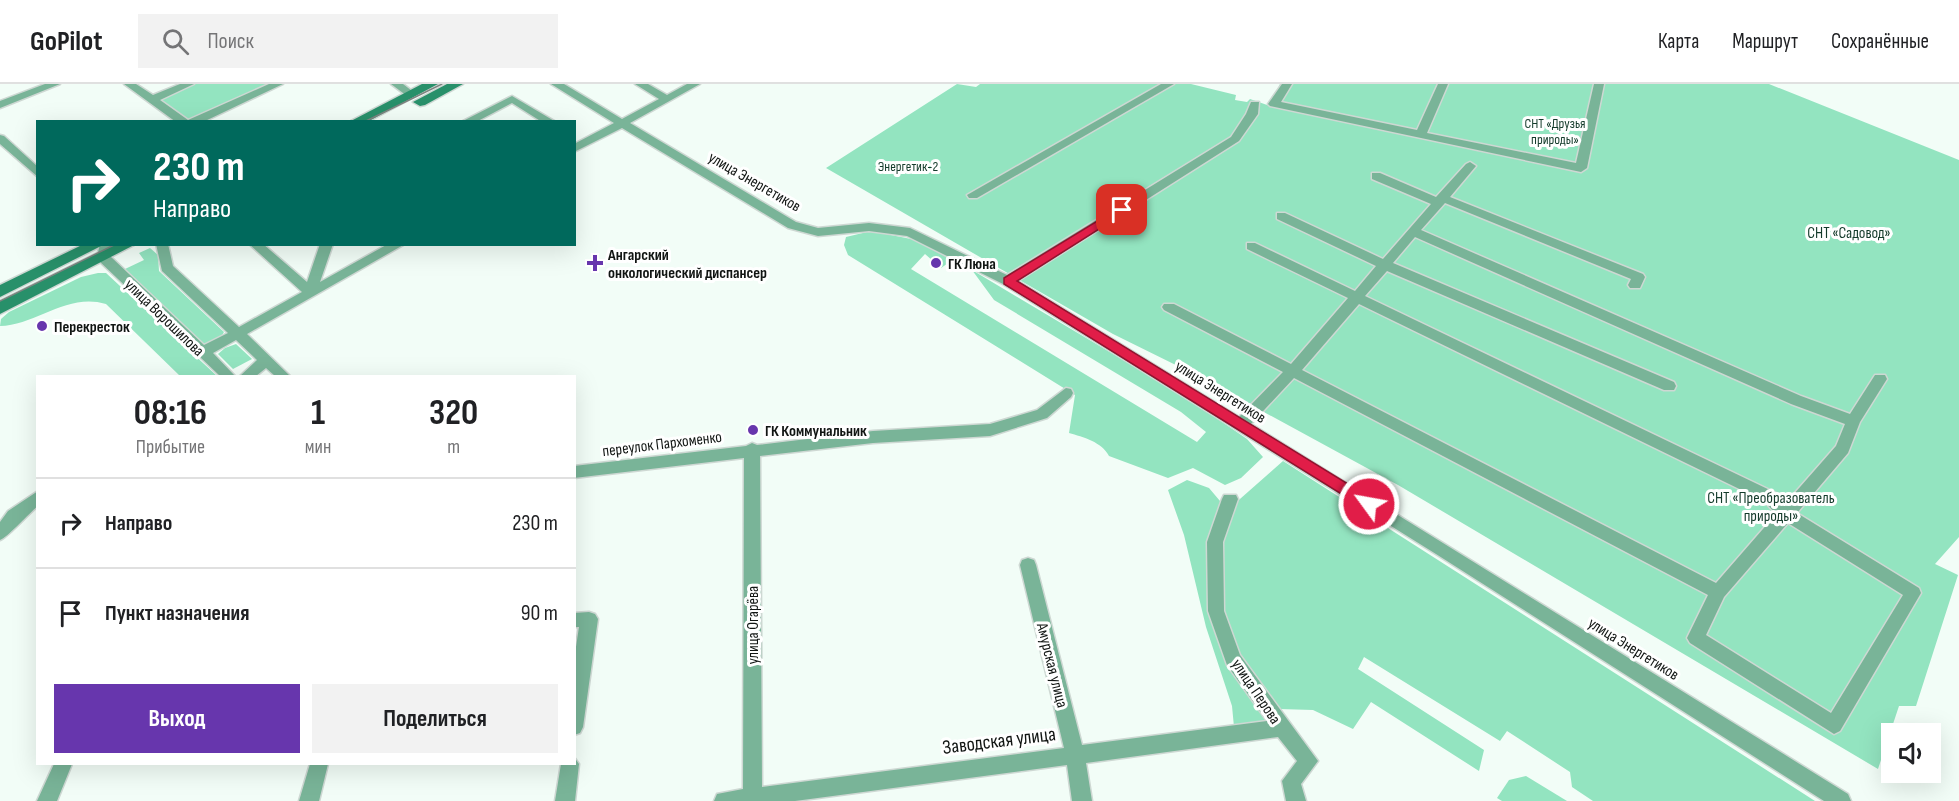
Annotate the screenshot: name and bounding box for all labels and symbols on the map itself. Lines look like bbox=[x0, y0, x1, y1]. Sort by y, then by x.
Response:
park label: СНТ «Друзья природы» bbox=[1524, 115, 1586, 148]
street label: улица Энергетиков bbox=[705, 148, 804, 216]
park label: Энергетик-2 bbox=[878, 158, 938, 175]
pin bbox=[1096, 184, 1147, 235]
park label: СНТ «Садовод» bbox=[1807, 224, 1891, 243]
place label: Ангарский онкологический диспансер bbox=[607, 246, 767, 283]
marker: Ангарский онкологический диспансер bbox=[586, 254, 604, 272]
place label: ГК Люна bbox=[948, 255, 996, 274]
marker: ГК Люна bbox=[929, 256, 943, 270]
street label: улица Ворошилова bbox=[120, 275, 208, 361]
place label: Перекресток bbox=[54, 318, 130, 337]
marker: Перекресток bbox=[35, 319, 49, 333]
street label: улица Энергетиков bbox=[1171, 357, 1269, 428]
place label: ГК Коммунальник bbox=[765, 422, 867, 441]
marker: ГК Коммунальник bbox=[746, 423, 760, 437]
street label: переулок Пархоменко bbox=[601, 428, 723, 461]
position arrow bbox=[1337, 472, 1401, 536]
park label: СНТ «Преобразователь природы» bbox=[1707, 489, 1835, 526]
street label: улица Огарёва bbox=[744, 586, 763, 664]
street label: улица Энергетиков bbox=[1584, 614, 1682, 685]
street label: Амурская улица bbox=[1032, 620, 1071, 710]
street label: улица Перова bbox=[1227, 656, 1284, 728]
street label: Заводская улица bbox=[941, 722, 1057, 760]

